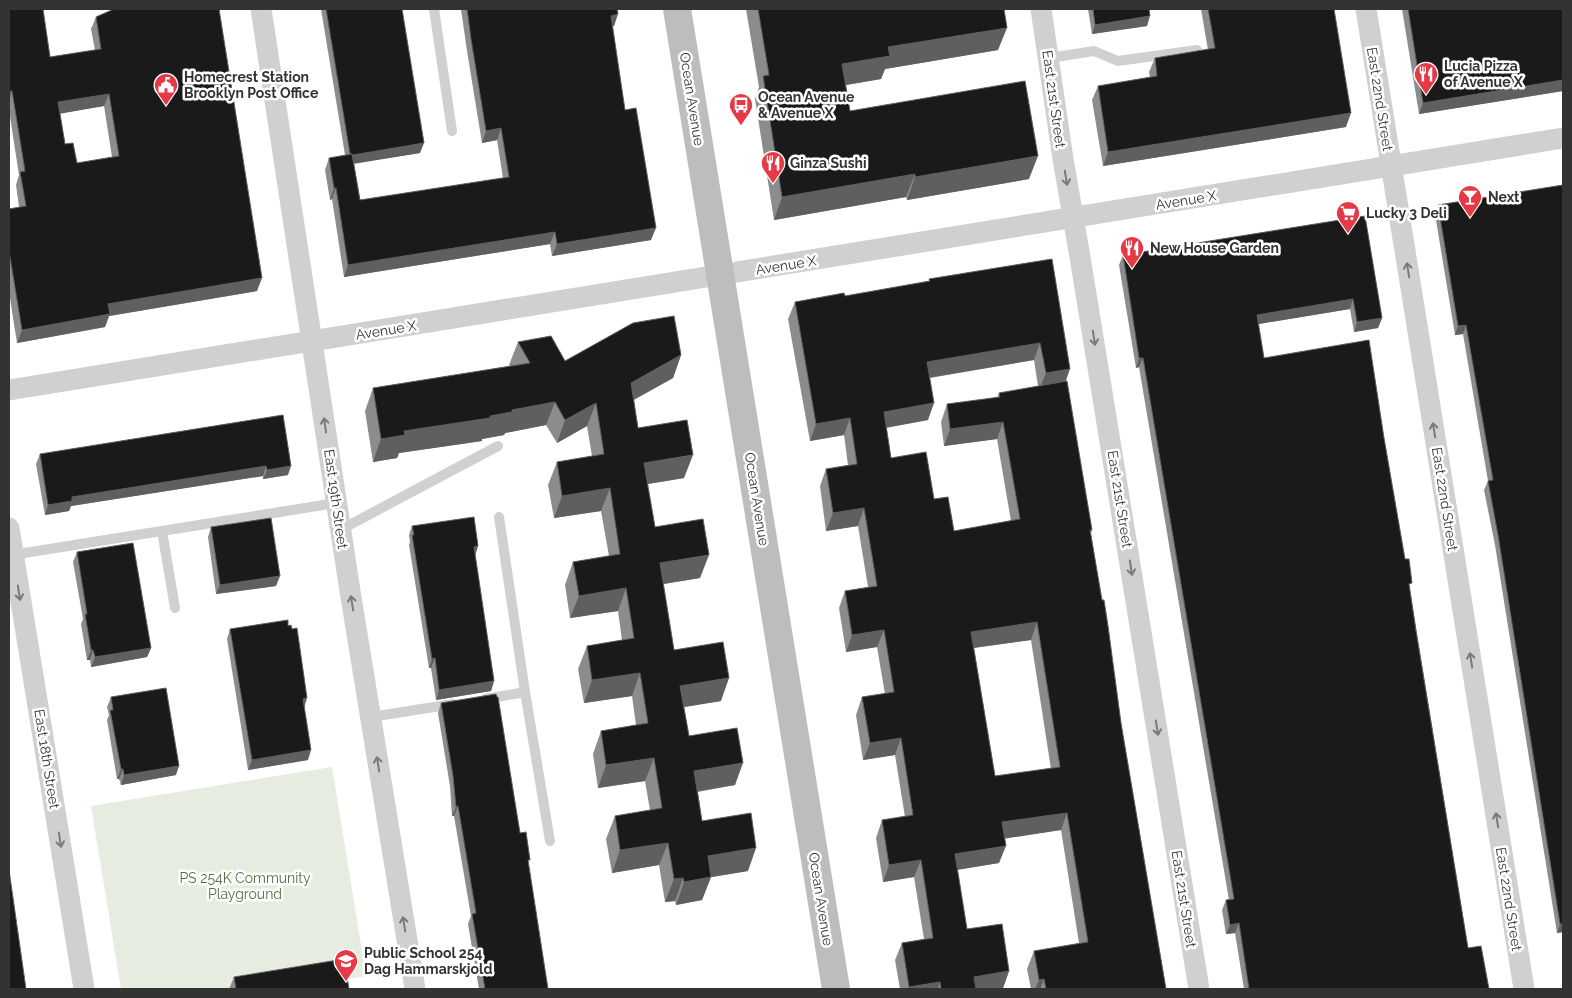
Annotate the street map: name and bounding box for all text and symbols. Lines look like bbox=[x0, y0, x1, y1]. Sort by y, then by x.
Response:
street label: East 22nd Street bbox=[1364, 46, 1396, 152]
street label: East 21st Street bbox=[1039, 49, 1069, 149]
street label: Ocean Avenue bbox=[677, 51, 707, 147]
place label: Lucia Pizza of Avenue X bbox=[1444, 58, 1524, 90]
restaurant icon: Lucia Pizza of Avenue X bbox=[1413, 61, 1439, 95]
place label: Homecrest Station Brooklyn Post Office bbox=[184, 69, 319, 101]
public building icon: Homecrest Station Brooklyn Post Office bbox=[153, 72, 179, 106]
place label: Ocean Avenue & Avenue X bbox=[758, 89, 855, 121]
bus stop icon: Ocean Avenue & Avenue X bbox=[728, 92, 754, 126]
restaurant icon: Ginza Sushi bbox=[760, 150, 786, 184]
place label: Ginza Sushi bbox=[790, 155, 867, 171]
one-way arrow bbox=[1062, 170, 1072, 186]
bar icon: Next bbox=[1457, 184, 1483, 218]
street label: Avenue X bbox=[1154, 187, 1218, 213]
place label: Next bbox=[1488, 189, 1520, 205]
supermarket icon: Lucky 3 Deli bbox=[1335, 200, 1361, 234]
place label: Lucky 3 Deli bbox=[1366, 205, 1447, 221]
restaurant icon: New House Garden bbox=[1119, 235, 1145, 269]
place label: New House Garden bbox=[1150, 240, 1279, 256]
street label: Avenue X bbox=[754, 252, 818, 278]
one-way arrow bbox=[1402, 262, 1412, 278]
street label: Avenue X bbox=[354, 317, 418, 343]
one-way arrow bbox=[1089, 330, 1099, 346]
one-way arrow bbox=[320, 418, 330, 434]
one-way arrow bbox=[1428, 423, 1438, 439]
street label: East 22nd Street bbox=[1429, 446, 1461, 552]
street label: East 19th Street bbox=[321, 448, 351, 550]
street label: East 21st Street bbox=[1104, 449, 1136, 549]
street label: Ocean Avenue bbox=[742, 451, 772, 547]
one-way arrow bbox=[1126, 559, 1136, 575]
one-way arrow bbox=[15, 585, 25, 601]
one-way arrow bbox=[346, 596, 356, 612]
one-way arrow bbox=[1465, 652, 1475, 668]
street label: East 18th Street bbox=[31, 708, 63, 810]
one-way arrow bbox=[1152, 720, 1162, 736]
one-way arrow bbox=[373, 756, 383, 772]
one-way arrow bbox=[1491, 813, 1501, 829]
one-way arrow bbox=[55, 832, 65, 848]
street label: East 22nd Street bbox=[1493, 846, 1525, 952]
street label: East 21st Street bbox=[1168, 849, 1200, 949]
street label: Ocean Avenue bbox=[806, 851, 836, 947]
park label: PS 254K Community Playground bbox=[179, 870, 311, 902]
one-way arrow bbox=[399, 916, 409, 932]
place label: Public School 254 Dag Hammarskjold bbox=[364, 945, 492, 977]
school or university icon: Public School 254 Dag Hammarskjold bbox=[333, 948, 359, 982]

